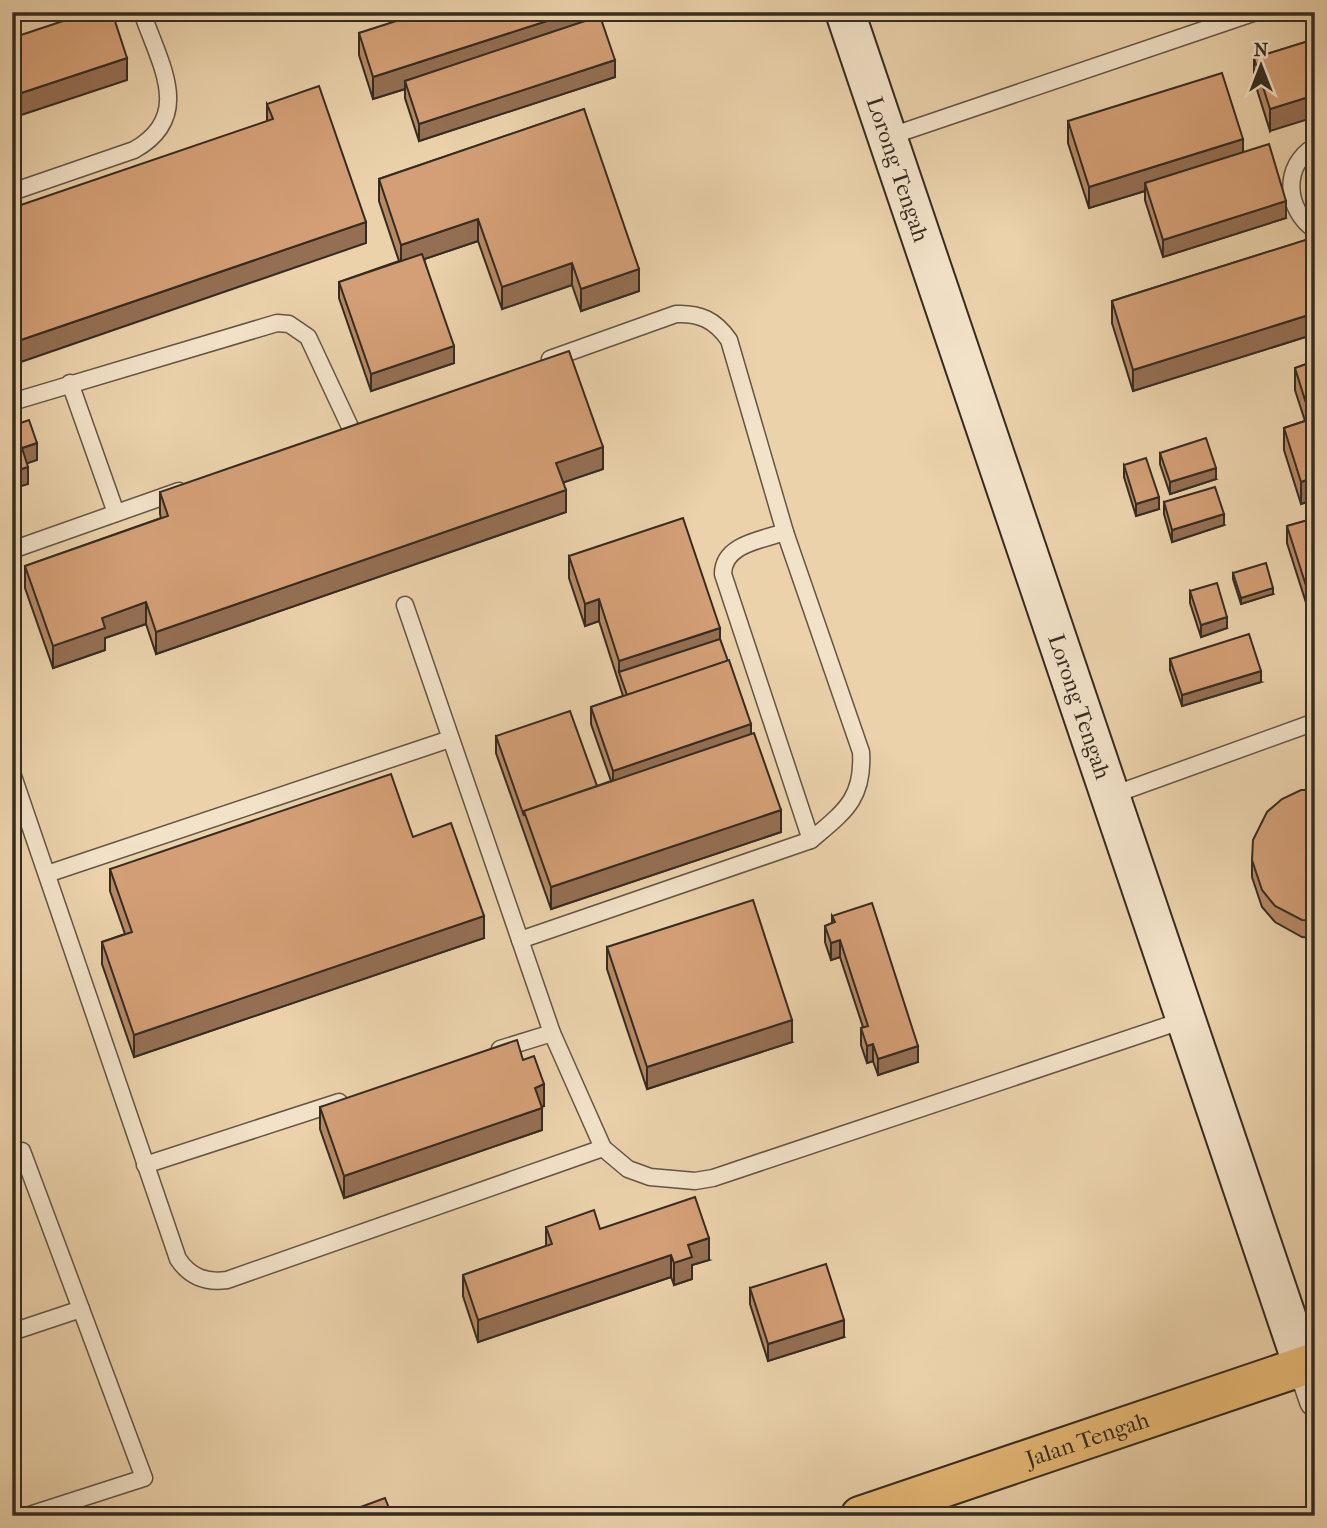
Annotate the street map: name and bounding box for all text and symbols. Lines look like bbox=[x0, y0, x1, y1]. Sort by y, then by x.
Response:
north arrow bbox=[1226, 32, 1296, 102]
text: N bbox=[1254, 39, 1269, 61]
street label: Lorong Tengah bbox=[861, 93, 935, 246]
street label: Lorong Tengah bbox=[1042, 630, 1116, 783]
street label: Jalan Tengah bbox=[1020, 1406, 1153, 1474]

